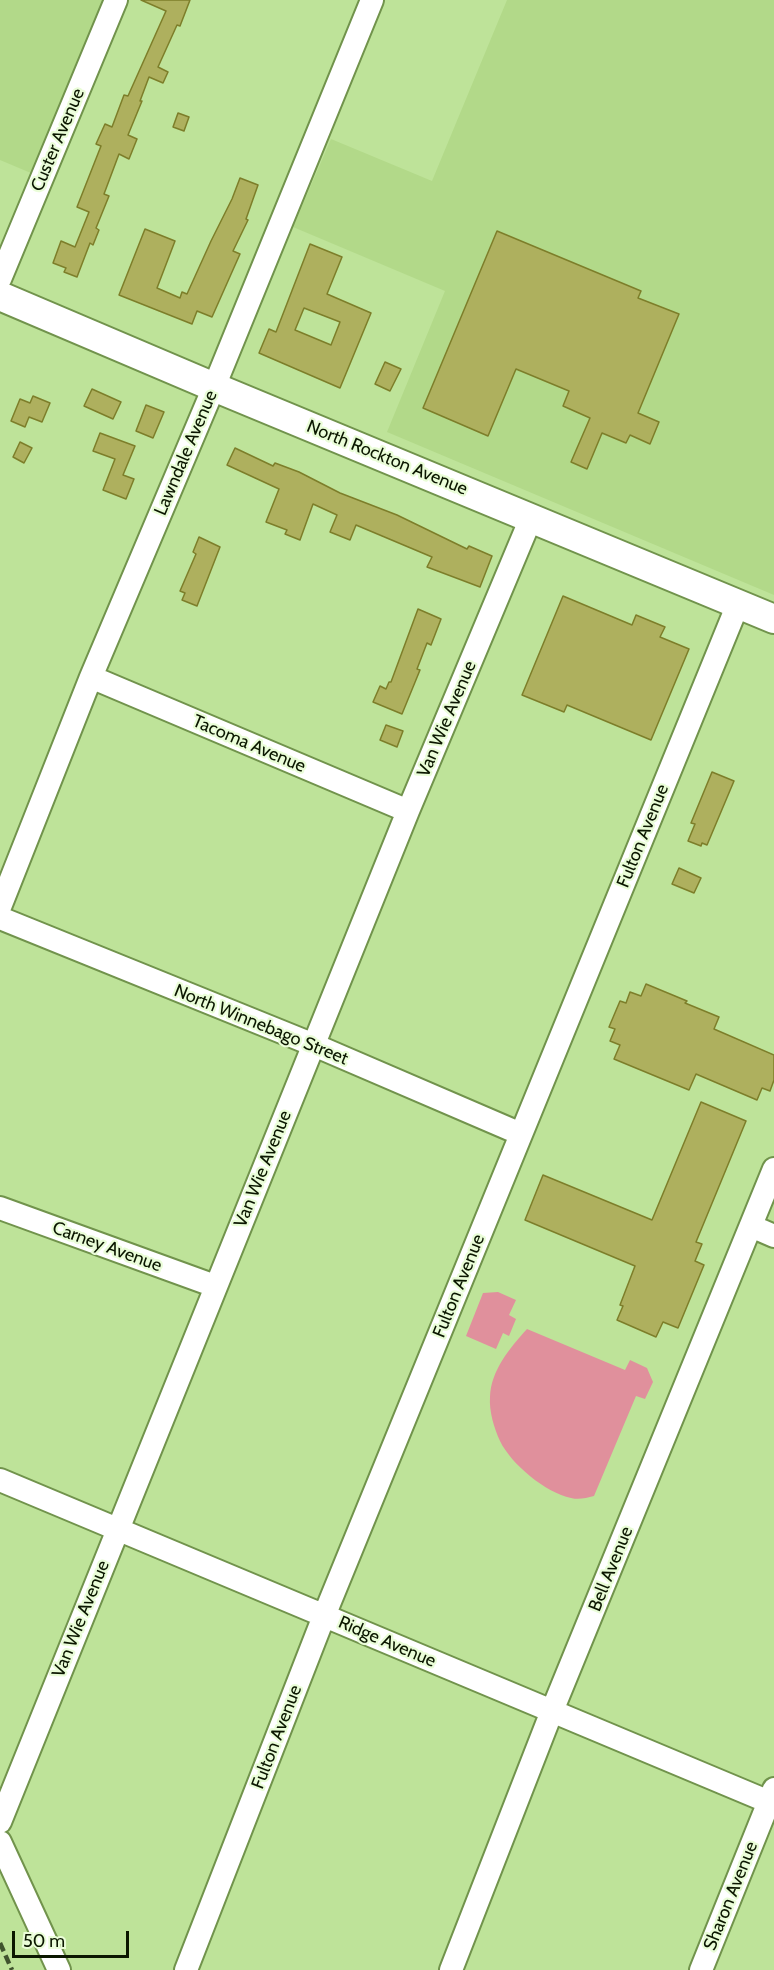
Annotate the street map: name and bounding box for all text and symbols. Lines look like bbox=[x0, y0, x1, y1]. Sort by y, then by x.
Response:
street label: Custer Avenue bbox=[27, 85, 89, 195]
street label: Lawndale Avenue bbox=[150, 387, 222, 519]
street label: North Rockton Avenue bbox=[303, 416, 471, 500]
street label: Van Wie Avenue bbox=[413, 658, 481, 780]
street label: Tacoma Avenue bbox=[189, 710, 309, 778]
street label: Fulton Avenue bbox=[612, 781, 674, 891]
street label: North Winnebago Street bbox=[171, 980, 351, 1070]
street label: Van Wie Avenue bbox=[230, 1107, 296, 1231]
street label: Carney Avenue bbox=[49, 1217, 165, 1277]
street label: Fulton Avenue bbox=[428, 1231, 490, 1341]
street label: Bell Avenue bbox=[584, 1523, 638, 1615]
street label: Van Wie Avenue bbox=[48, 1557, 114, 1681]
street label: Ridge Avenue bbox=[335, 1612, 439, 1672]
street label: Fulton Avenue bbox=[247, 1682, 307, 1792]
street label: Sharon Avenue bbox=[699, 1838, 763, 1954]
scale bar bbox=[15, 1919, 132, 1957]
text: 50 m bbox=[23, 1930, 65, 1952]

